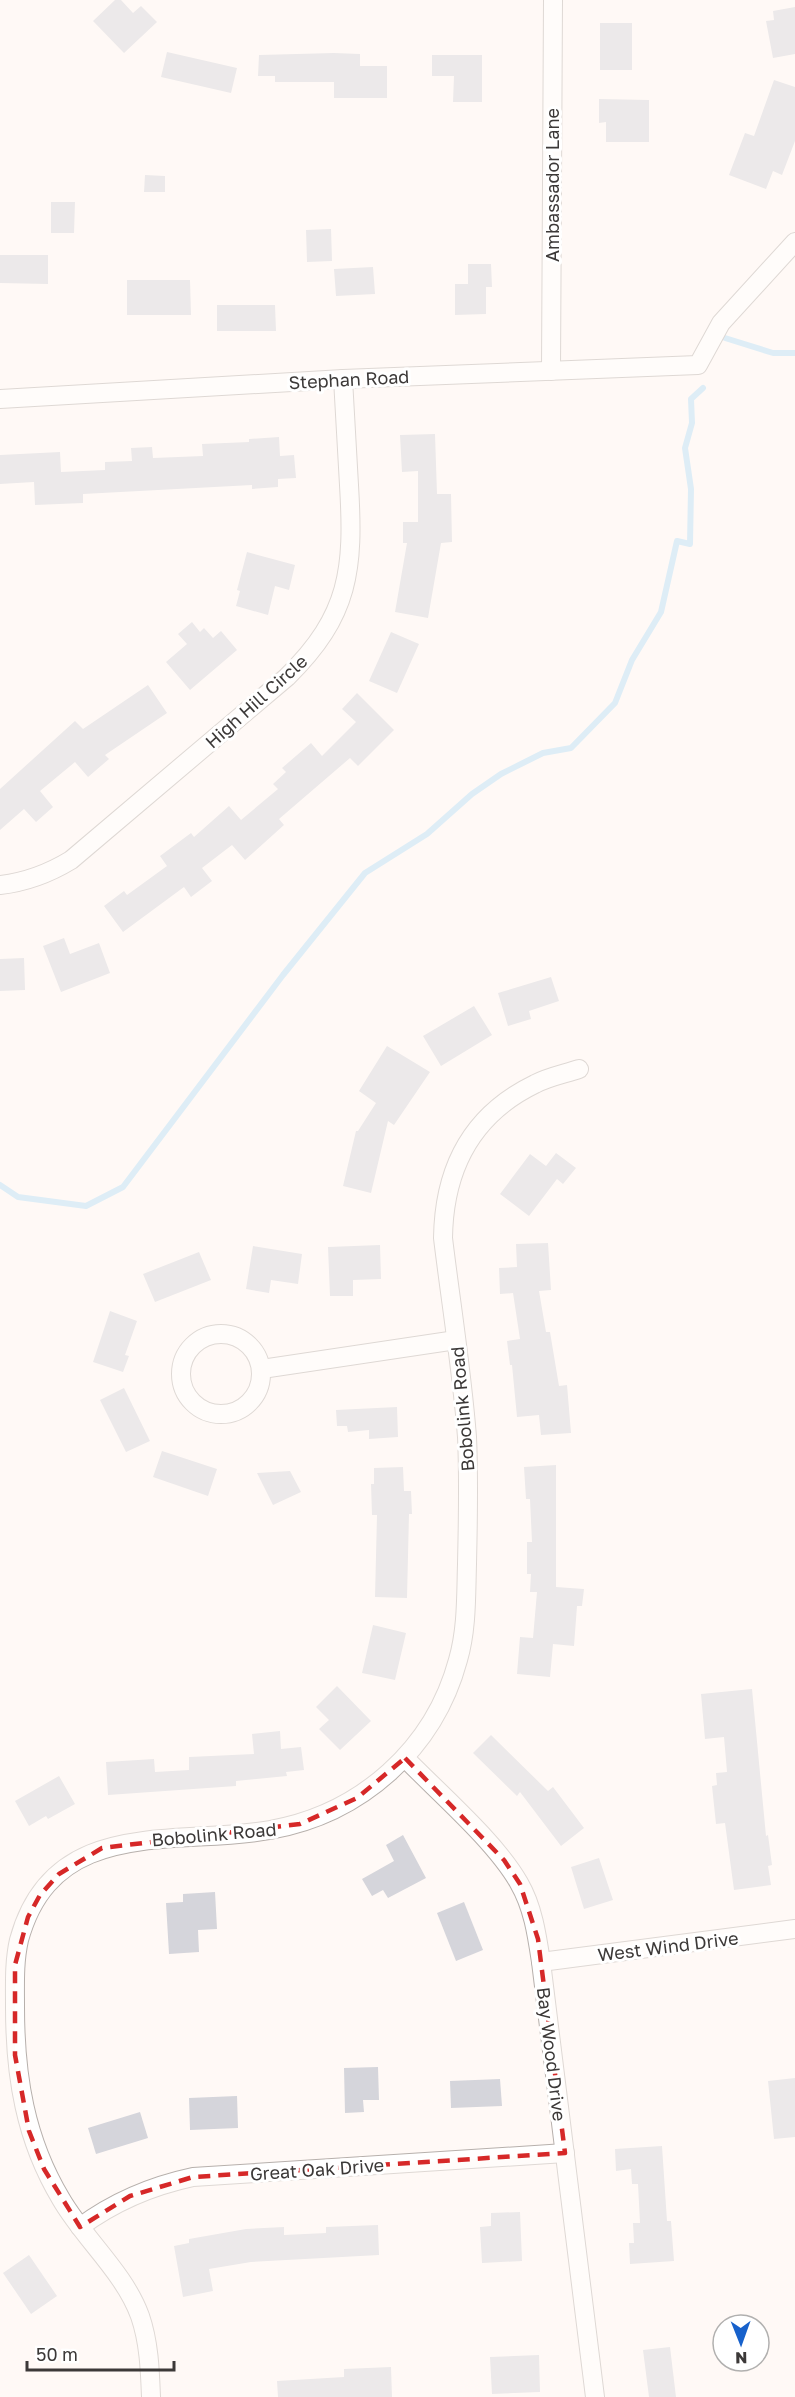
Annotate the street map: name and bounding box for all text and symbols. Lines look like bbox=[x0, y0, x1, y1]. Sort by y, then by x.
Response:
street label: Ambassador Lane bbox=[541, 108, 563, 262]
street label: Stephan Road bbox=[288, 365, 410, 393]
street label: High Hill Circle bbox=[201, 650, 311, 752]
street label: Bobolink Road bbox=[446, 1346, 478, 1472]
street label: Bobolink Road bbox=[151, 1818, 277, 1850]
street label: West Wind Drive bbox=[596, 1926, 740, 1966]
street label: Bay Wood Drive bbox=[533, 1986, 571, 2122]
street label: Great Oak Drive bbox=[249, 2153, 385, 2185]
north arrow bbox=[711, 2313, 771, 2373]
scale bar bbox=[27, 2334, 174, 2372]
text: 50 m bbox=[36, 2343, 78, 2365]
text: N bbox=[735, 2348, 748, 2368]

